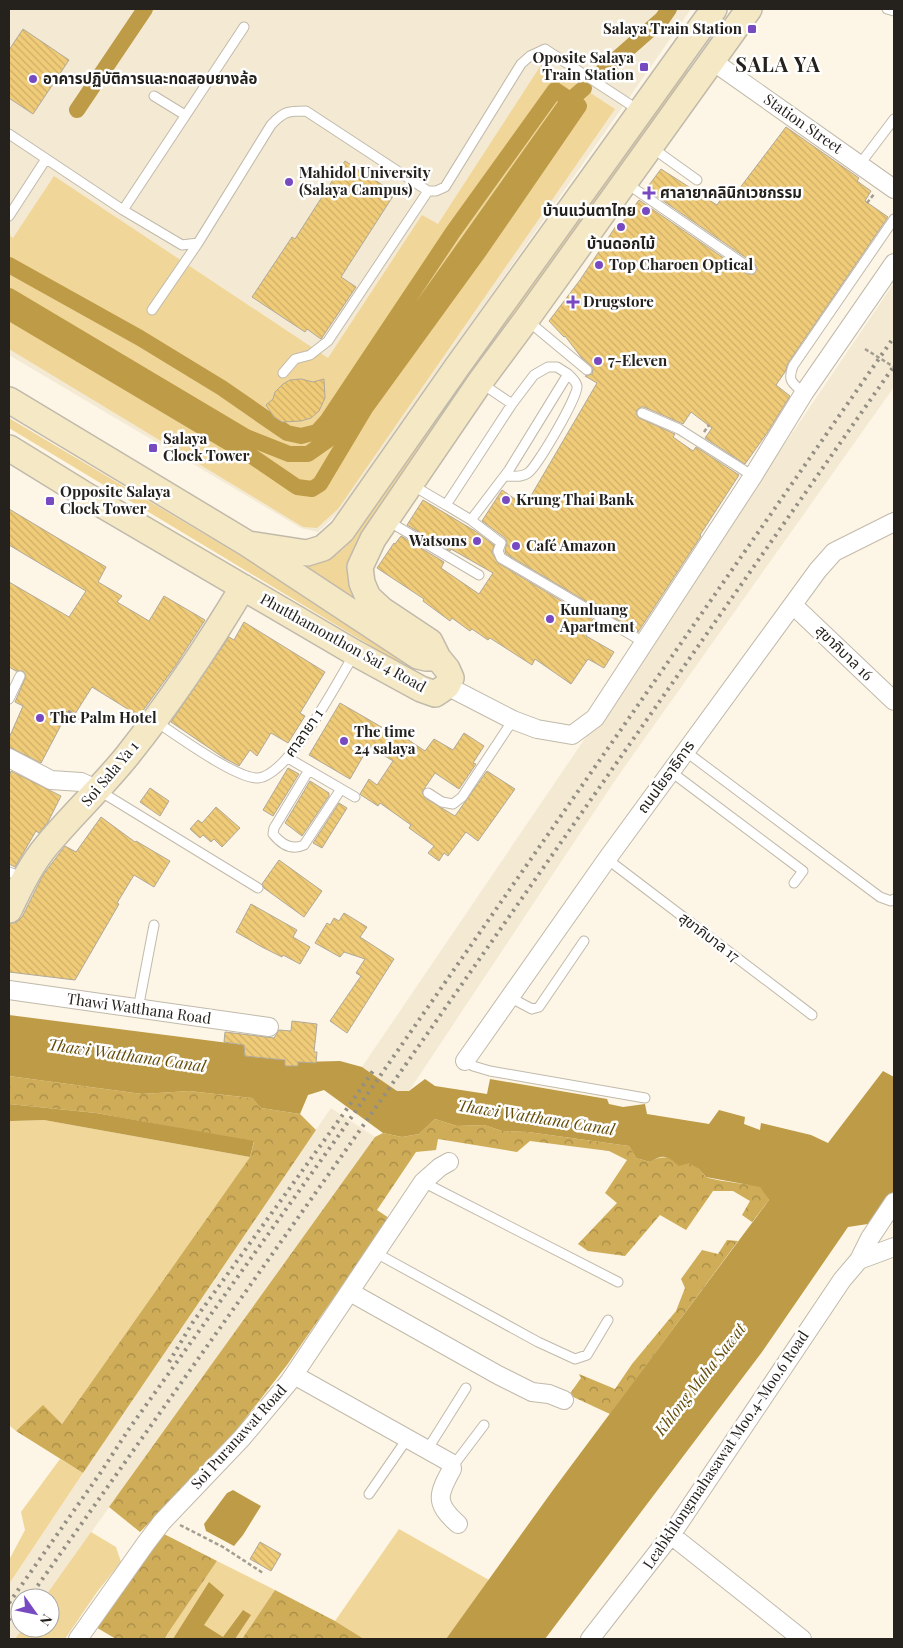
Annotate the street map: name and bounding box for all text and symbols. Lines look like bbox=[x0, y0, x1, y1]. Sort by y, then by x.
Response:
place label: Salaya Train Station bbox=[603, 18, 743, 38]
marker: Salaya Train Station bbox=[746, 23, 758, 35]
place label: Oposite Salaya Train Station bbox=[532, 47, 635, 84]
district label: SALA YA bbox=[735, 50, 821, 77]
marker: Oposite Salaya Train Station bbox=[638, 61, 650, 73]
place label: อาคารปฏิบัติการและทดสอบยางล้อ bbox=[43, 68, 257, 88]
marker: อาคารปฏิบัติการและทดสอบยางล้อ bbox=[27, 73, 39, 85]
street label: Station Street bbox=[760, 89, 847, 158]
place label: Mahidol University (Salaya Campus) bbox=[299, 162, 431, 199]
marker: Mahidol University (Salaya Campus) bbox=[283, 176, 295, 188]
place label: ศาลายาคลินิกเวชกรรม bbox=[660, 182, 802, 202]
marker: ศาลายาคลินิกเวชกรรม bbox=[642, 186, 656, 200]
place label: บ้านแว่นตาไทย bbox=[543, 200, 636, 220]
marker: บ้านแว่นตาไทย bbox=[640, 205, 652, 217]
marker: บ้านดอกไม้ bbox=[615, 221, 627, 233]
place label: บ้านดอกไม้ bbox=[587, 233, 655, 253]
place label: Top Charoen Optical bbox=[609, 254, 753, 274]
marker: Top Charoen Optical bbox=[593, 259, 605, 271]
place label: Drugstore bbox=[583, 291, 654, 311]
marker: Drugstore bbox=[567, 296, 579, 308]
place label: 7-Eleven bbox=[608, 350, 668, 370]
marker: 7-Eleven bbox=[592, 355, 604, 367]
place label: Salaya Clock Tower bbox=[163, 428, 250, 465]
marker: Salaya Clock Tower bbox=[147, 442, 159, 454]
place label: Opposite Salaya Clock Tower bbox=[60, 481, 171, 518]
place label: Krung Thai Bank bbox=[516, 489, 634, 509]
marker: Krung Thai Bank bbox=[500, 494, 512, 506]
marker: Opposite Salaya Clock Tower bbox=[44, 495, 56, 507]
place label: Watsons bbox=[408, 530, 467, 550]
marker: Watsons bbox=[471, 535, 483, 547]
place label: Café Amazon bbox=[526, 535, 617, 555]
marker: Café Amazon bbox=[510, 540, 522, 552]
street label: Phutthamonthon Sai 4 Road bbox=[257, 588, 430, 696]
place label: Kunluang Apartment bbox=[559, 599, 635, 636]
marker: Kunluang Apartment bbox=[544, 613, 556, 625]
street label: สุขาภิบาล 16 bbox=[812, 620, 878, 685]
street label: ศาลายา 1 bbox=[279, 704, 327, 760]
place label: The Palm Hotel bbox=[50, 707, 157, 727]
marker: The Palm Hotel bbox=[34, 712, 46, 724]
place label: The time 24 salaya bbox=[354, 721, 416, 758]
marker: The time 24 salaya bbox=[338, 735, 350, 747]
street label: Soi Sala Ya 1 bbox=[76, 736, 143, 810]
street label: ถนนโยธาธิการ bbox=[632, 736, 698, 817]
street label: สุขาภิบาล 17 bbox=[675, 907, 744, 966]
street label: Thawi Watthana Road bbox=[66, 988, 213, 1028]
water label: Thawi Watthana Canal bbox=[47, 1033, 208, 1076]
water label: Thawi Watthana Canal bbox=[456, 1094, 617, 1139]
water label: Khlong Maha Sawat bbox=[649, 1318, 750, 1440]
street label: Leabkhlongmahasawat Moo.4-Moo.6 Road bbox=[638, 1326, 813, 1572]
street label: Soi Puranawat Road bbox=[186, 1380, 291, 1493]
north arrow bbox=[10, 1588, 60, 1638]
text: N bbox=[36, 1611, 57, 1630]

